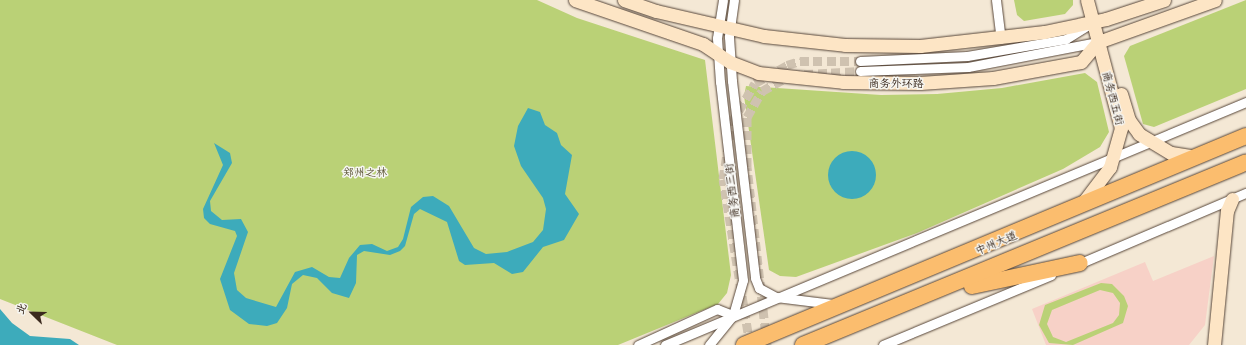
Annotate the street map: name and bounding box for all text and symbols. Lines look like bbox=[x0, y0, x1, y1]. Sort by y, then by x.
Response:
street label: 商务西五街 bbox=[1100, 70, 1126, 126]
street label: 商务外环路 bbox=[869, 76, 923, 90]
street label: 商务西三街 bbox=[722, 163, 742, 219]
park label: 郑州之林 bbox=[343, 165, 387, 179]
street label: 中州大道 bbox=[973, 228, 1019, 258]
north arrow bbox=[12, 293, 52, 333]
text: 北 bbox=[12, 301, 30, 316]

